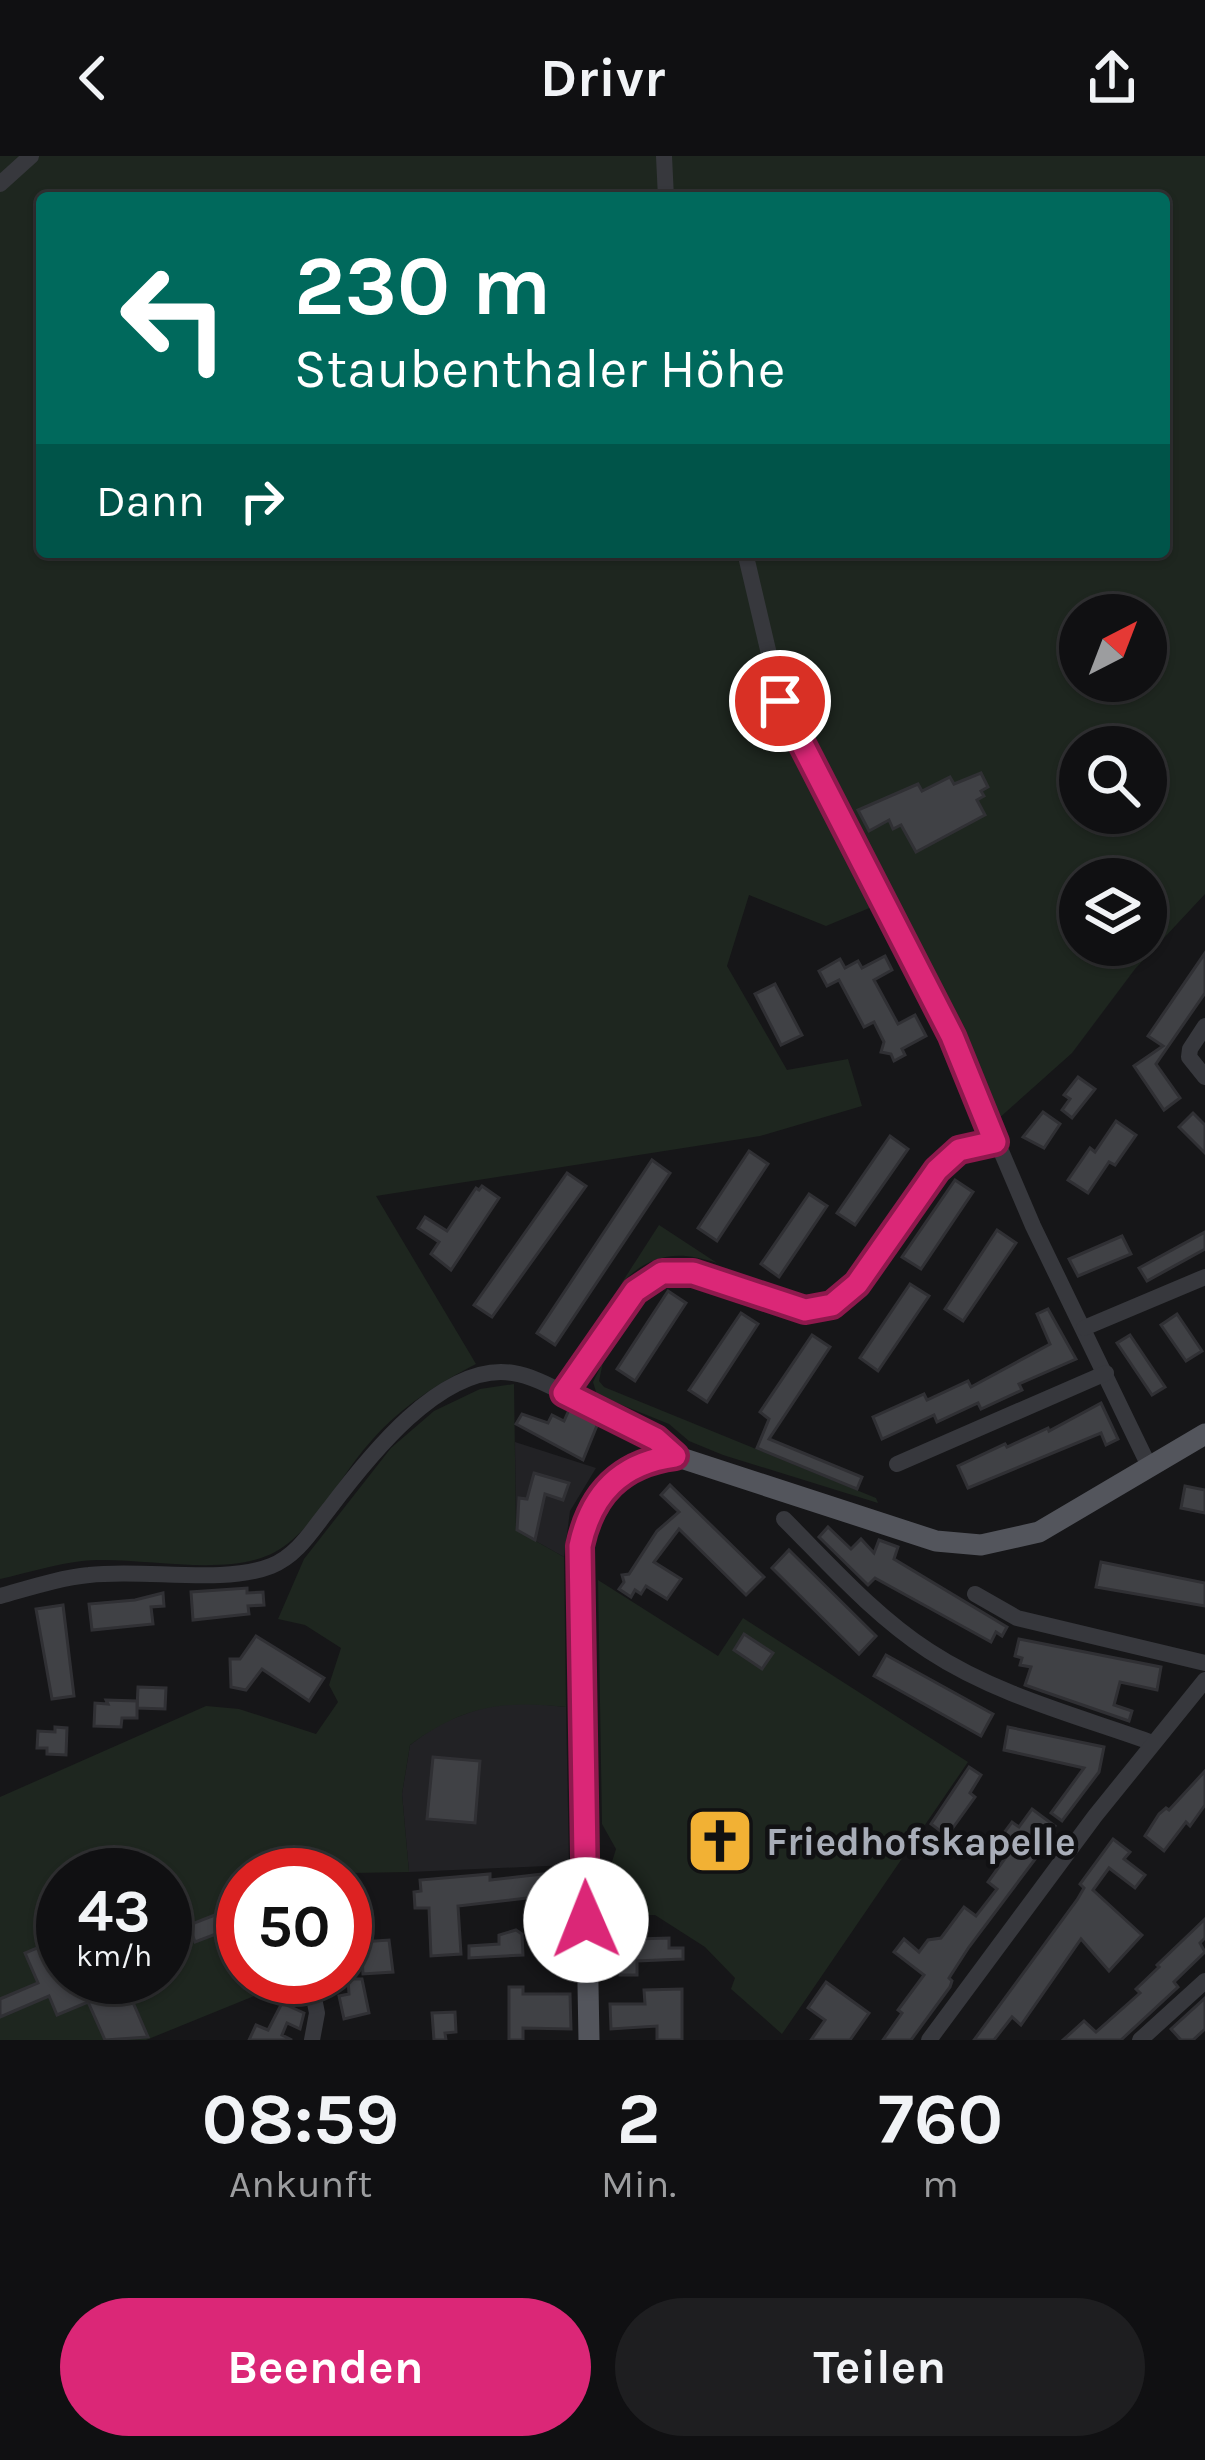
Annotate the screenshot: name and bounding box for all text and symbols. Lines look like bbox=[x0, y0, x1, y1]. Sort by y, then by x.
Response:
icon: back bbox=[60, 45, 126, 111]
icon: share bbox=[1079, 45, 1145, 111]
text: Drivr bbox=[540, 46, 665, 110]
text: 230 m bbox=[294, 237, 551, 335]
icon: left bbox=[96, 240, 252, 396]
text: Staubenthaler Höhe bbox=[294, 337, 785, 401]
icon: right bbox=[229, 468, 295, 534]
text: Dann bbox=[96, 475, 205, 527]
north arrow bbox=[1059, 594, 1167, 702]
map controls bbox=[1059, 594, 1167, 966]
pin bbox=[729, 650, 831, 752]
icon: arrive bbox=[747, 668, 813, 734]
button: search bbox=[1059, 726, 1167, 834]
button: layers bbox=[1059, 858, 1167, 966]
church icon: Friedhofskapelle bbox=[685, 1806, 755, 1876]
place label: Friedhofskapelle bbox=[766, 1819, 1076, 1865]
speed limit sign: 50 bbox=[216, 1848, 372, 2004]
position arrow bbox=[523, 1857, 649, 1983]
text: 43 bbox=[77, 1876, 151, 1946]
text: km/h bbox=[76, 1938, 152, 1974]
text: 08:59 bbox=[202, 2077, 399, 2161]
text: 2 bbox=[617, 2077, 660, 2161]
text: 760 bbox=[878, 2077, 1003, 2161]
text: Ankunft bbox=[229, 2161, 372, 2207]
text: Min. bbox=[601, 2161, 676, 2207]
text: m bbox=[922, 2161, 959, 2207]
button: Beenden bbox=[60, 2298, 591, 2436]
button: Teilen bbox=[615, 2298, 1145, 2436]

